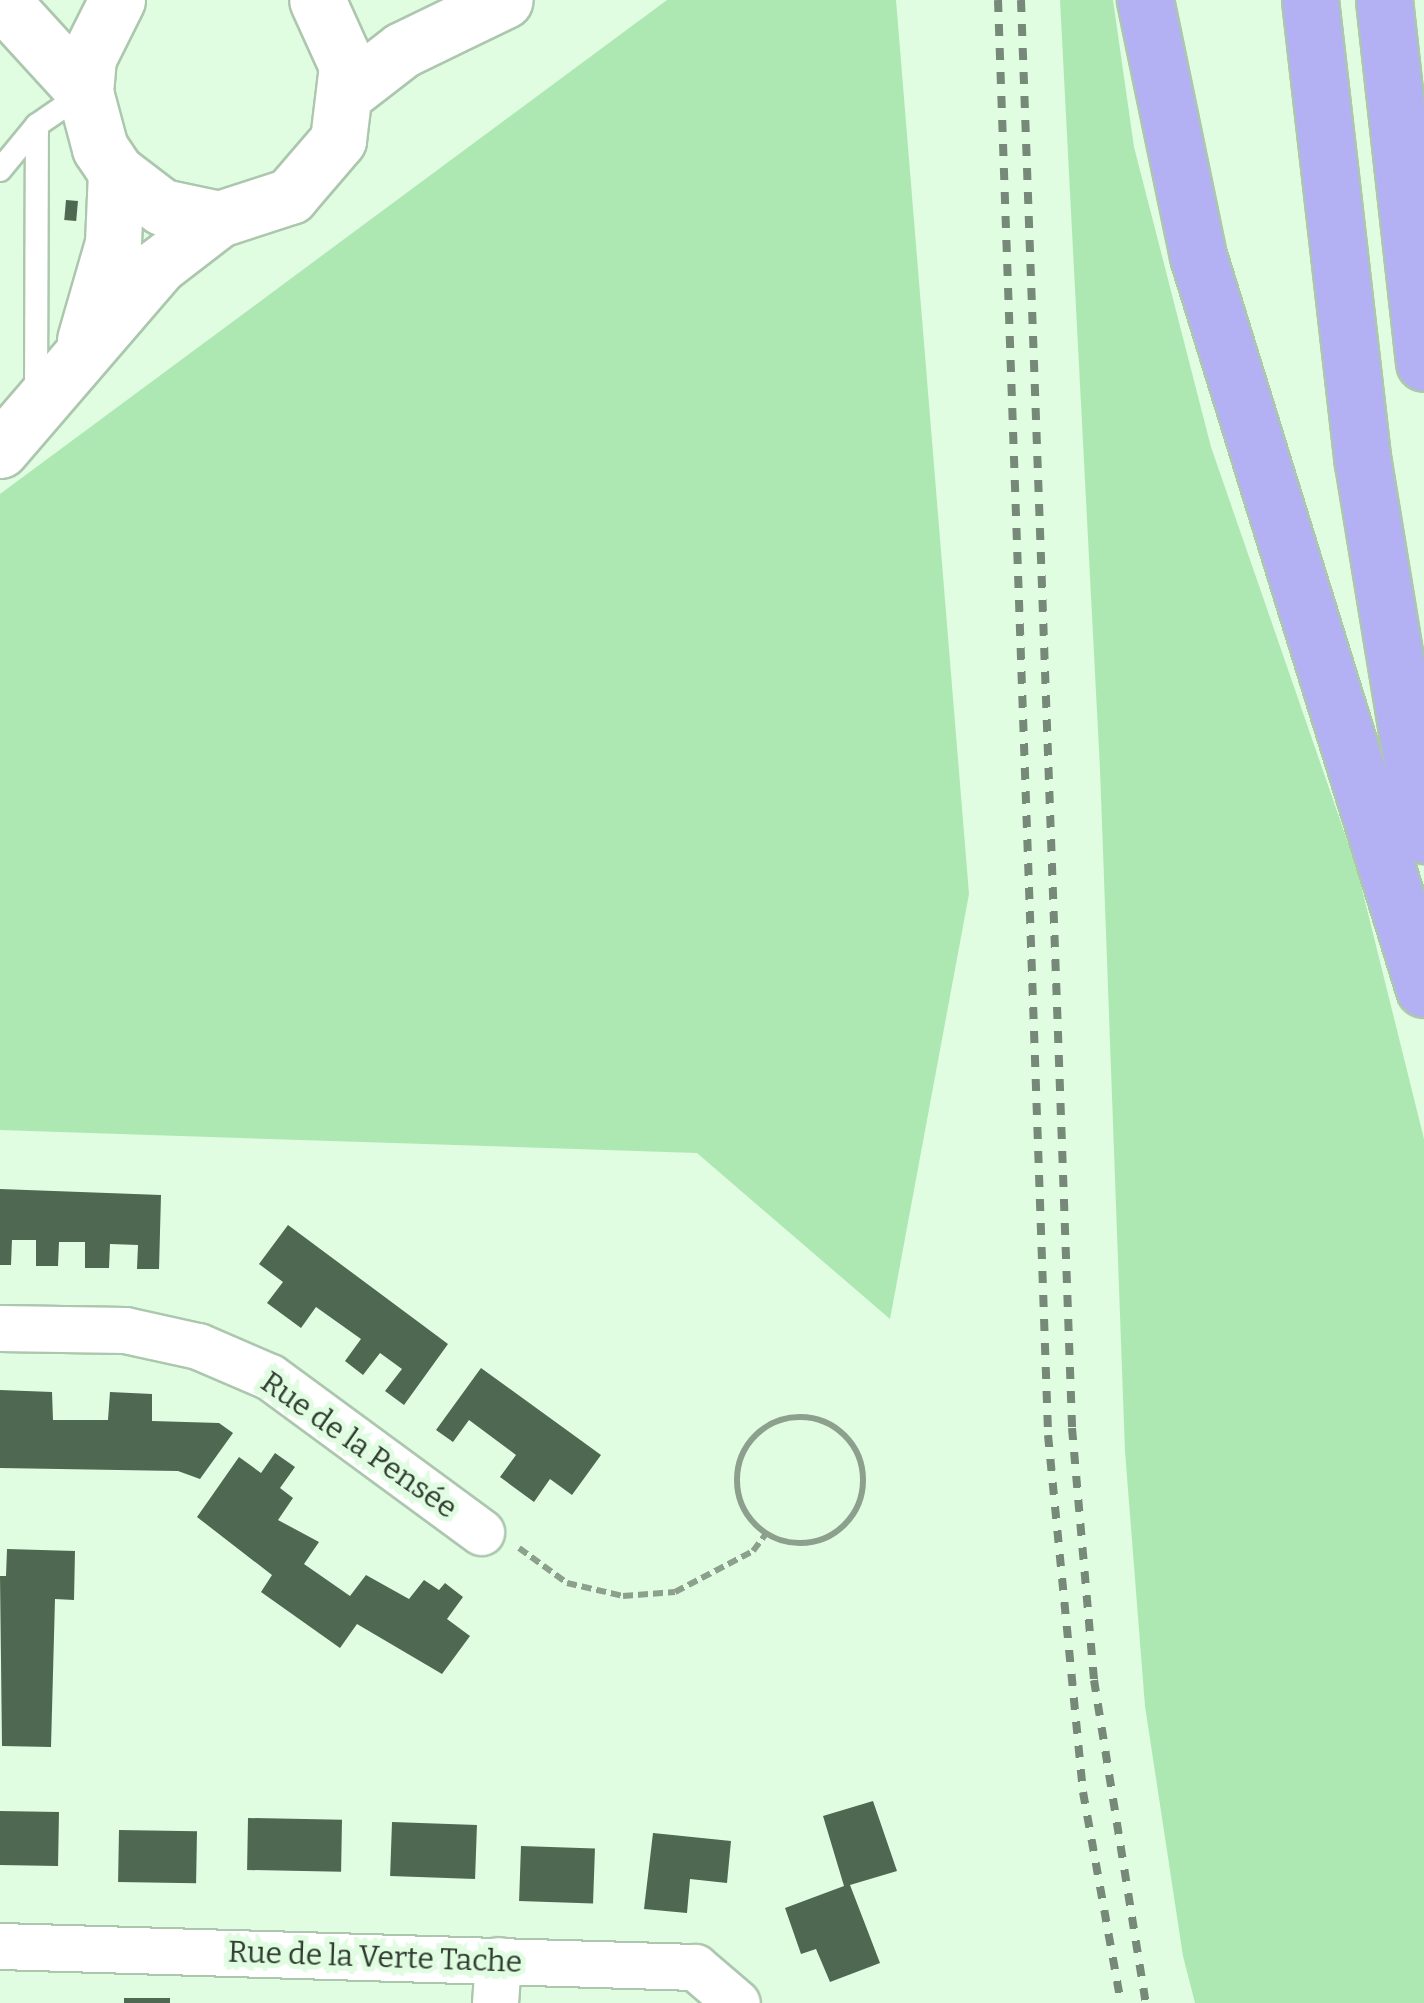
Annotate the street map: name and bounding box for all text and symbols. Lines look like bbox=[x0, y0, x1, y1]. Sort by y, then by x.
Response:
street label: Rue de la Pensée bbox=[254, 1364, 464, 1526]
street label: Rue de la Verte Tache bbox=[227, 1934, 523, 1980]

